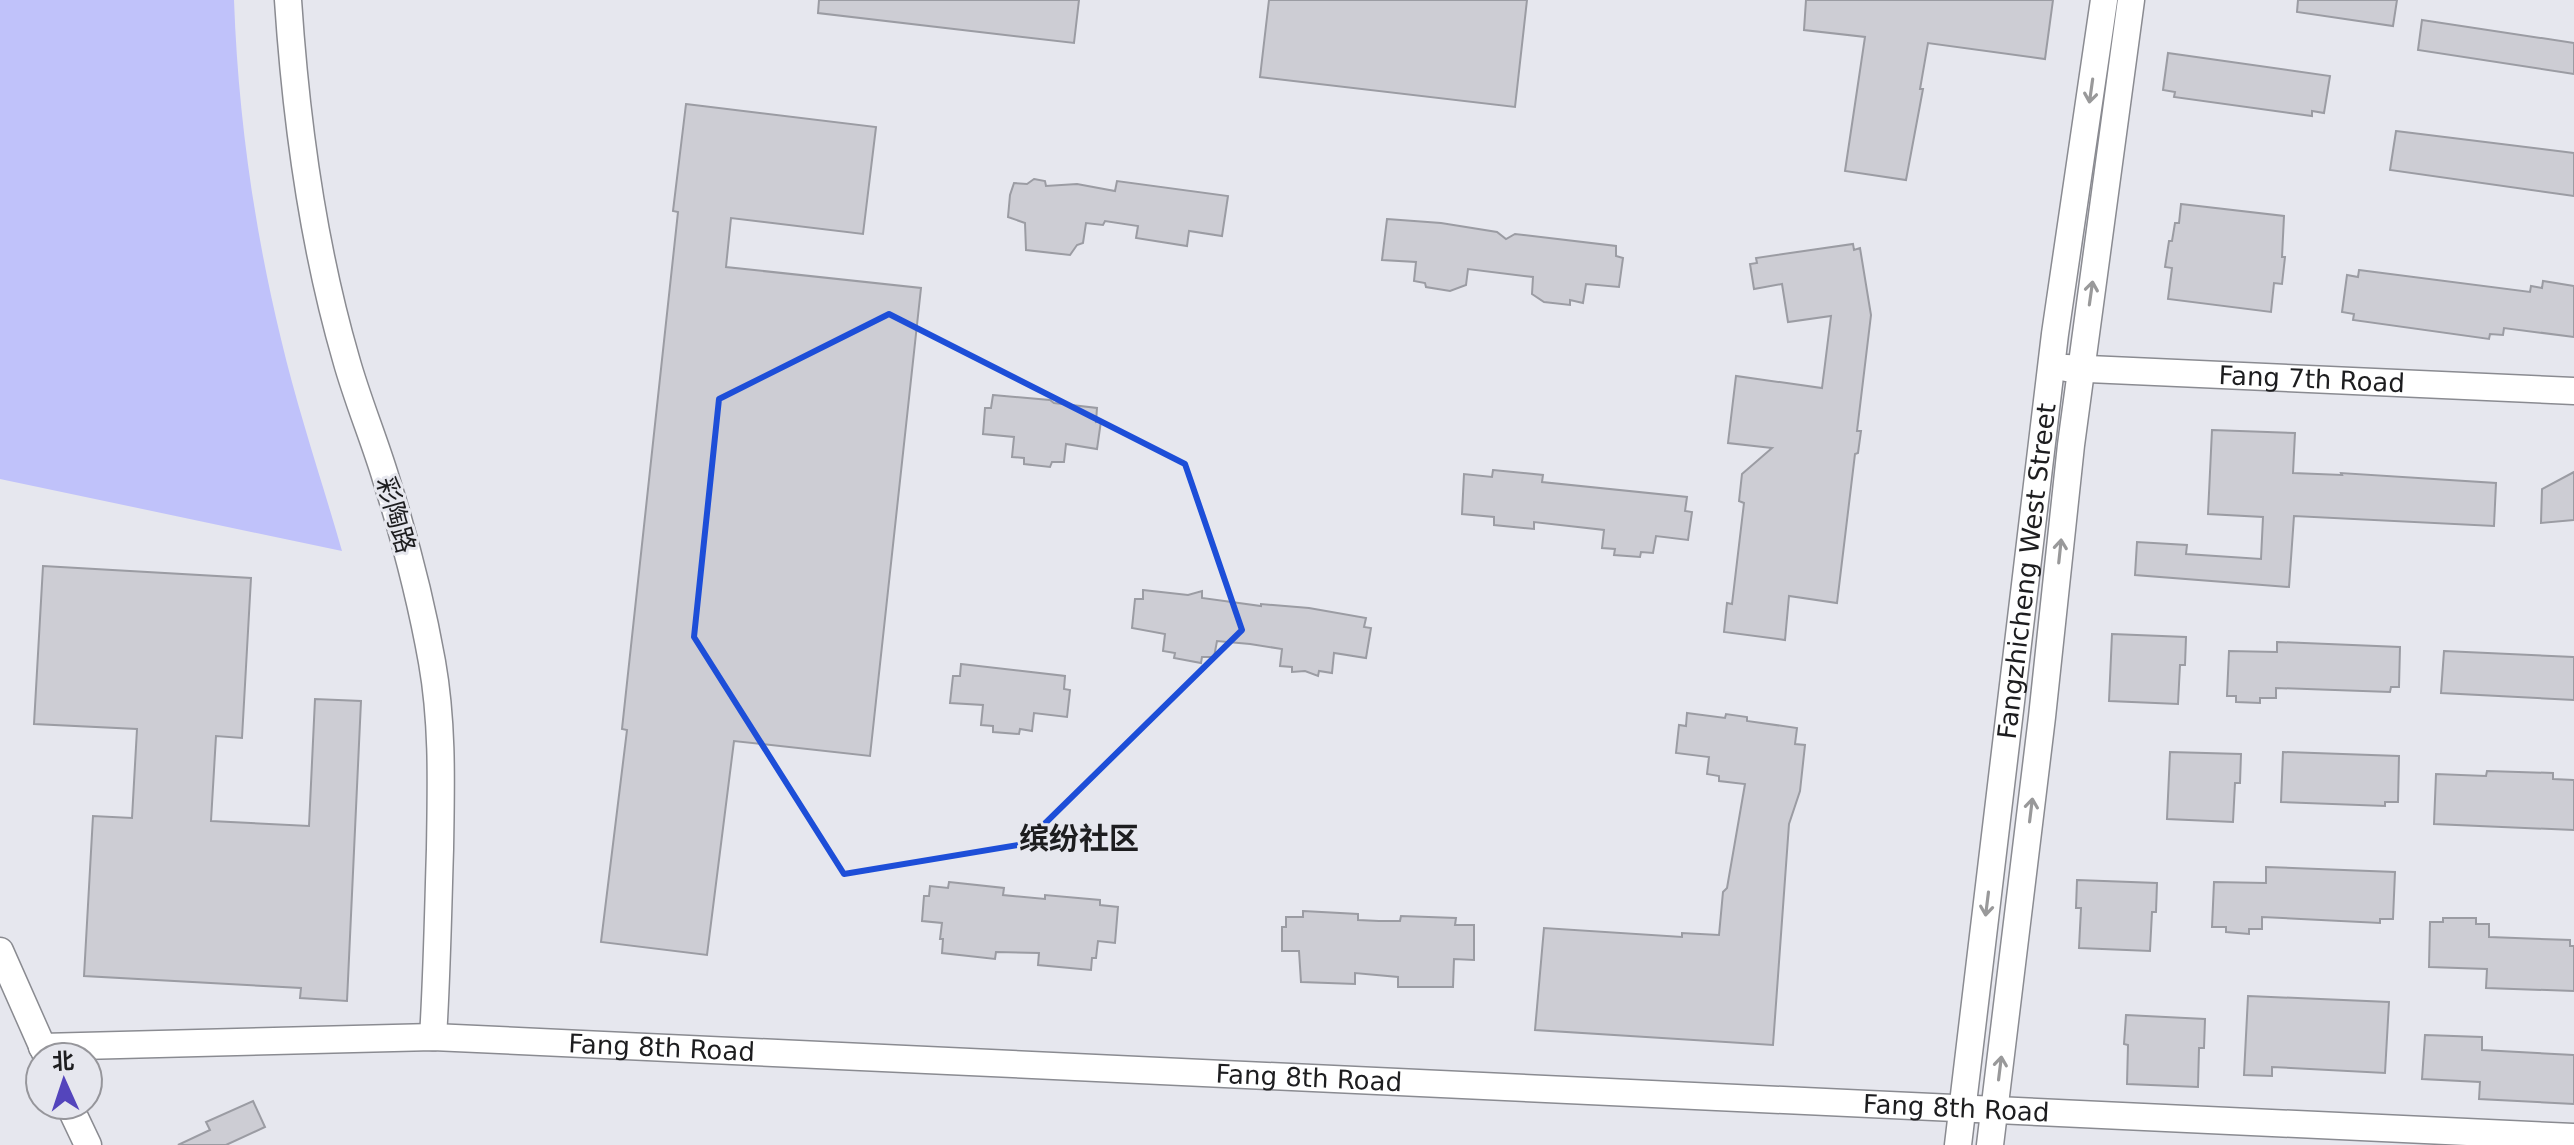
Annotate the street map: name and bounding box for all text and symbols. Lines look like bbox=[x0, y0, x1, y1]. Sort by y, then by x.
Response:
one-way arrow bbox=[2083, 78, 2098, 103]
one-way arrow bbox=[2084, 281, 2099, 306]
street label: Fang 7th Road bbox=[2218, 360, 2406, 398]
street label: Fangzhicheng West Street bbox=[1992, 401, 2062, 741]
street label: 彩陶路 bbox=[371, 473, 421, 557]
one-way arrow bbox=[2053, 538, 2068, 565]
one-way arrow bbox=[2024, 797, 2039, 823]
district label: 缤纷社区 bbox=[1019, 821, 1139, 856]
one-way arrow bbox=[1979, 891, 1994, 916]
street label: Fang 8th Road bbox=[568, 1028, 756, 1067]
north arrow bbox=[24, 1041, 104, 1121]
text: 北 bbox=[51, 1048, 75, 1075]
one-way arrow bbox=[1992, 1055, 2007, 1081]
street label: Fang 8th Road bbox=[1215, 1059, 1403, 1097]
street label: Fang 8th Road bbox=[1862, 1089, 2050, 1127]

